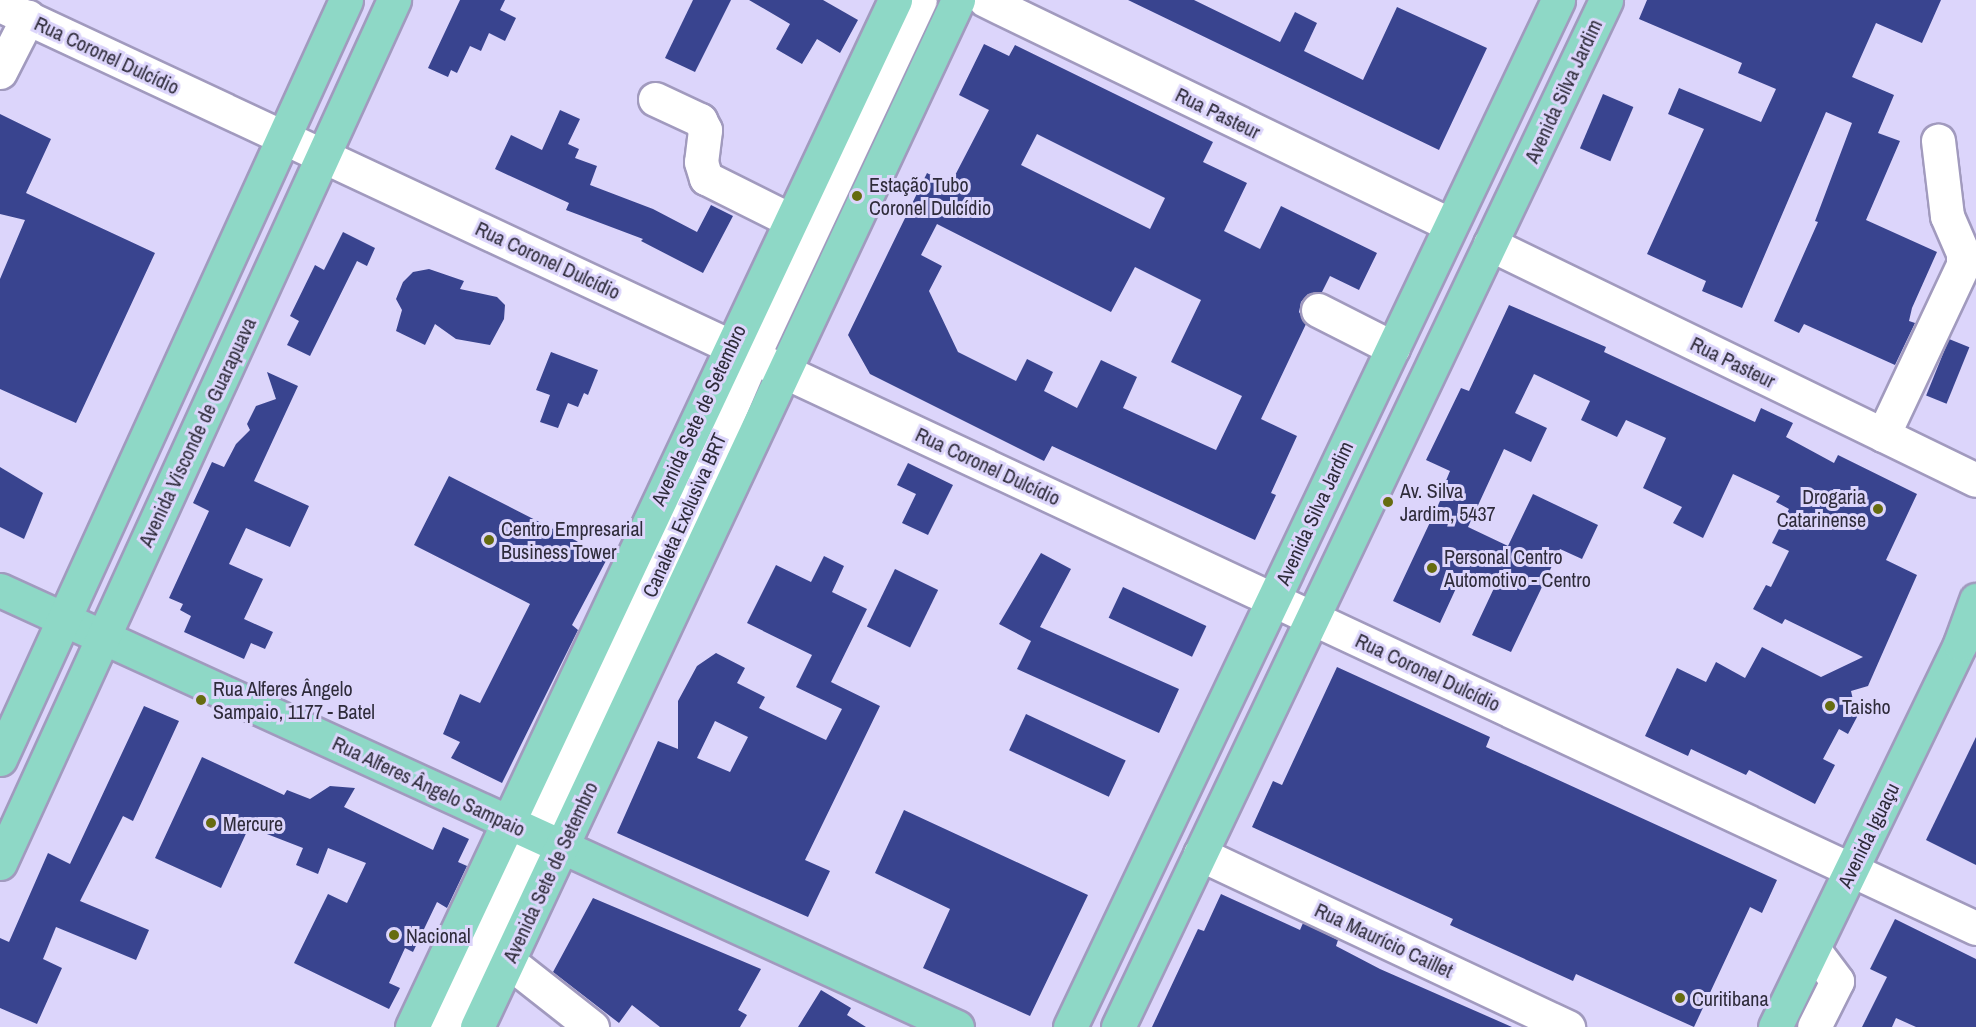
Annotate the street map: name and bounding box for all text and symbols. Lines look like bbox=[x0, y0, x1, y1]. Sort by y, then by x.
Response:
street label: Rua Coronel Dulcídio bbox=[31, 11, 183, 99]
street label: Avenida Silva Jardim bbox=[1519, 15, 1607, 167]
street label: Rua Pasteur bbox=[1172, 82, 1264, 144]
place label: Estação Tubo Coronel Dulcídio bbox=[869, 172, 991, 219]
marker: Estação Tubo Coronel Dulcídio bbox=[850, 189, 864, 203]
street label: Rua Coronel Dulcídio bbox=[472, 216, 624, 304]
street label: Avenida Visconde de Guarapuava bbox=[133, 314, 261, 550]
street label: Avenida Sete de Setembro bbox=[646, 321, 750, 509]
street label: Rua Pasteur bbox=[1687, 331, 1779, 393]
street label: Rua Coronel Dulcídio bbox=[912, 422, 1064, 510]
street label: Canaleta Exclusiva BRT bbox=[637, 429, 731, 601]
street label: Avenida Silva Jardim bbox=[1270, 437, 1358, 589]
place label: Av. Silva Jardim, 5437 bbox=[1400, 478, 1496, 525]
place label: Drogaria Catarinense bbox=[1777, 485, 1866, 532]
marker: Av. Silva Jardim, 5437 bbox=[1381, 495, 1395, 509]
marker: Drogaria Catarinense bbox=[1871, 502, 1885, 516]
place label: Centro Empresarial Business Tower bbox=[501, 516, 643, 563]
marker: Centro Empresarial Business Tower bbox=[482, 533, 496, 547]
place label: Personal Centro Automotivo - Centro bbox=[1444, 544, 1591, 591]
marker: Personal Centro Automotivo - Centro bbox=[1425, 561, 1439, 575]
street label: Rua Coronel Dulcídio bbox=[1352, 628, 1504, 716]
place label: Rua Alferes Ângelo Sampaio, 1177 - Batel bbox=[213, 676, 375, 723]
marker: Rua Alferes Ângelo Sampaio, 1177 - Batel bbox=[194, 693, 208, 707]
place label: Taisho bbox=[1842, 694, 1891, 718]
marker: Taisho bbox=[1823, 699, 1837, 713]
street label: Rua Alferes Ângelo Sampaio bbox=[328, 730, 530, 842]
street label: Avenida Sete de Setembro bbox=[498, 778, 602, 966]
street label: Avenida Iguaçu bbox=[1832, 779, 1904, 891]
place label: Mercure bbox=[223, 811, 283, 835]
marker: Mercure bbox=[204, 816, 218, 830]
street label: Rua Maurício Caillet bbox=[1311, 898, 1457, 982]
place label: Nacional bbox=[406, 923, 471, 947]
marker: Nacional bbox=[387, 928, 401, 942]
place label: Curitibana bbox=[1692, 986, 1769, 1010]
marker: Curitibana bbox=[1673, 991, 1687, 1005]

